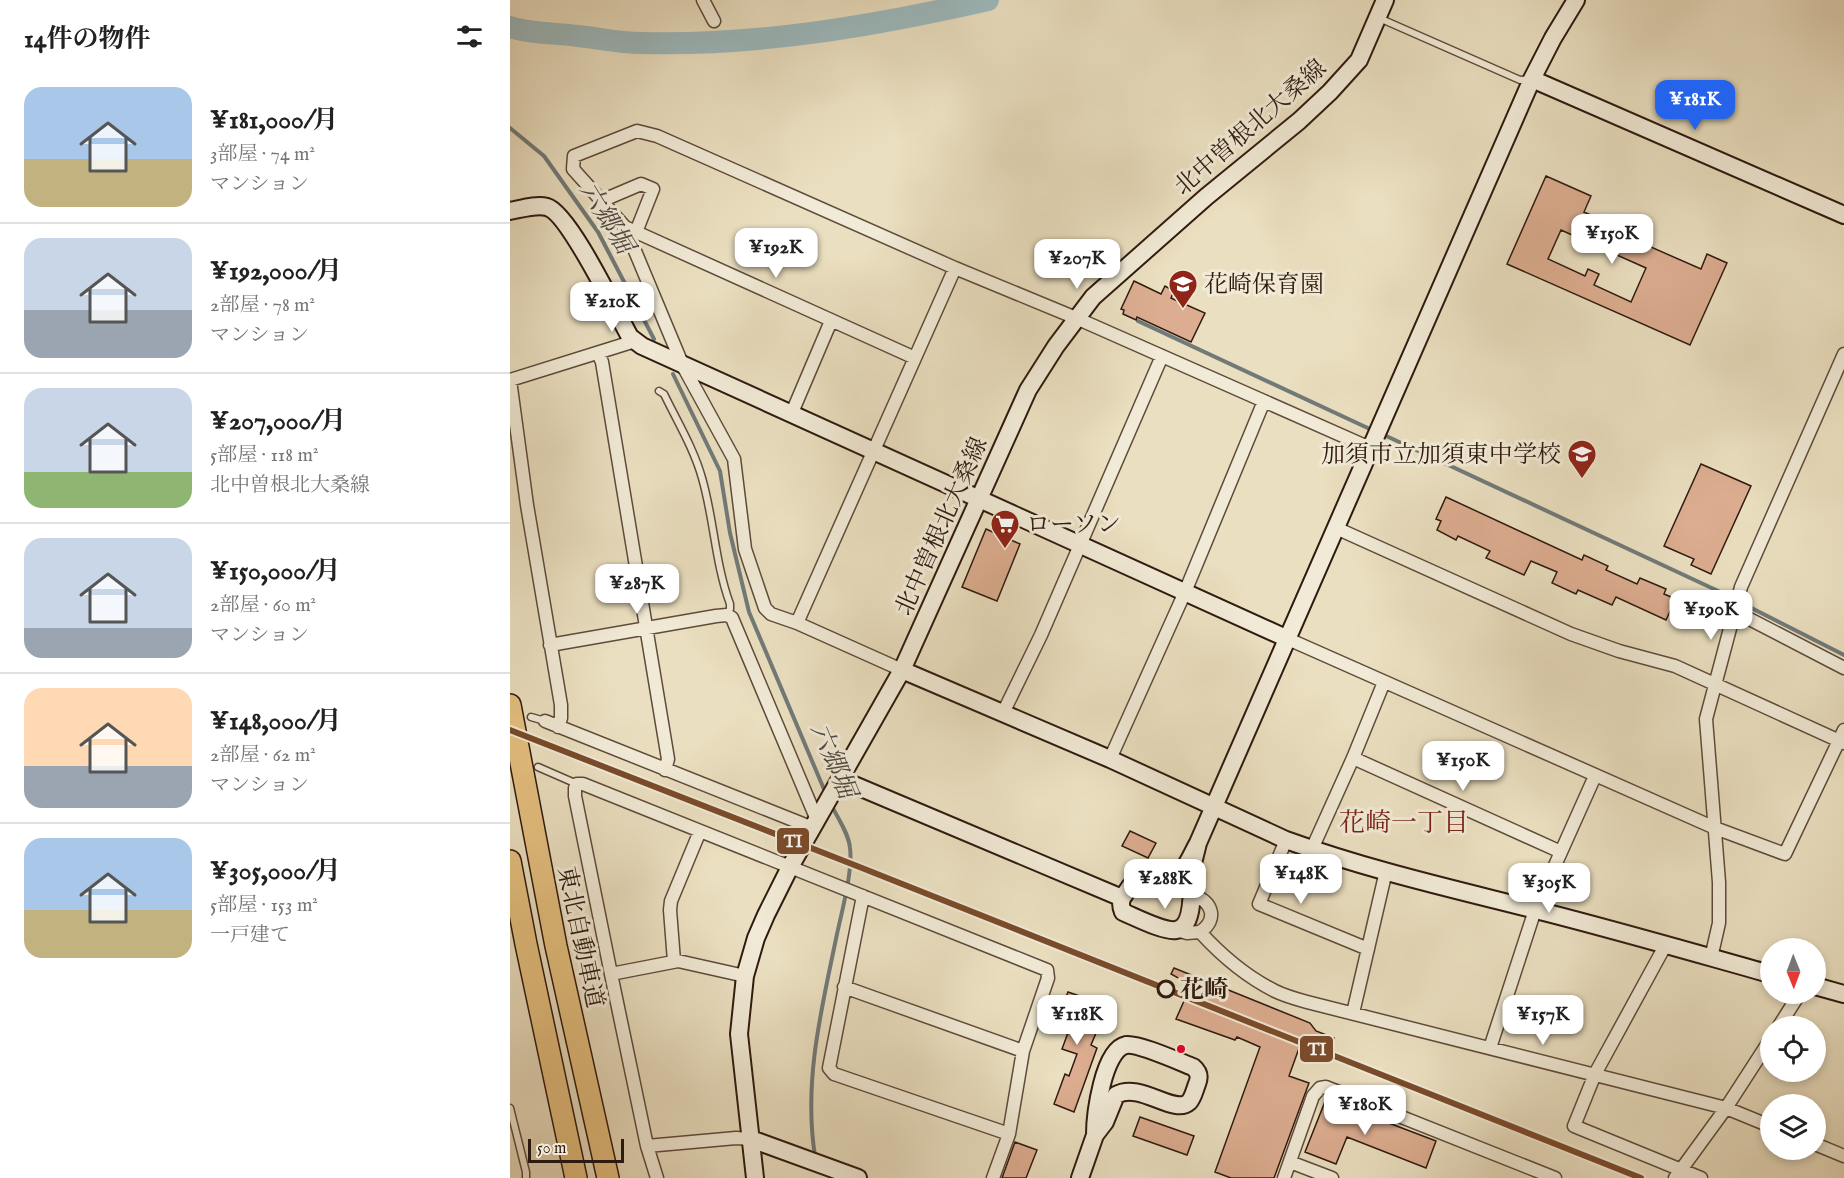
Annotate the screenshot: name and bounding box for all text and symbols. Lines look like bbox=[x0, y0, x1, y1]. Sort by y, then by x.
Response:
icon: filters bbox=[453, 20, 486, 53]
text: 14件の物件 bbox=[24, 23, 150, 56]
street label: 北中曽根北大桑線 bbox=[1168, 53, 1334, 203]
pin: ¥181K bbox=[1653, 80, 1737, 131]
text: ¥181K bbox=[1669, 87, 1721, 112]
text: ¥181,000/月 bbox=[210, 104, 339, 137]
icon: home bbox=[72, 111, 144, 183]
text: 3部屋 · 74 m² bbox=[210, 142, 315, 167]
text: マンション bbox=[210, 172, 309, 197]
water label: 六郷堀 bbox=[571, 176, 643, 263]
pin: ¥150K bbox=[1570, 214, 1654, 265]
text: ¥150K bbox=[1585, 221, 1639, 246]
pin: ¥192K bbox=[734, 228, 818, 279]
text: ¥192K bbox=[749, 235, 803, 260]
pin: ¥207K bbox=[1035, 239, 1119, 290]
text: ¥207K bbox=[1048, 246, 1106, 271]
text: ¥192,000/月 bbox=[210, 255, 342, 288]
icon: home bbox=[72, 262, 144, 334]
school or university icon: 花崎保育園 bbox=[1167, 268, 1199, 310]
place label: 花崎保育園 bbox=[1204, 270, 1324, 301]
pin: ¥210K bbox=[570, 282, 654, 333]
text: ¥210K bbox=[584, 289, 640, 314]
text: 2部屋 · 78 m² bbox=[210, 293, 315, 318]
text: マンション bbox=[210, 323, 309, 348]
text: ¥207,000/月 bbox=[210, 405, 346, 438]
icon: home bbox=[72, 412, 144, 484]
street label: 北中曽根北大桑線 bbox=[889, 433, 996, 621]
school or university icon: 加須市立加須東中学校 bbox=[1566, 438, 1598, 480]
place label: 加須市立加須東中学校 bbox=[1321, 440, 1561, 471]
text: 5部屋 · 118 m² bbox=[210, 443, 319, 468]
text: 北中曽根北大桑線 bbox=[210, 473, 370, 498]
supermarket icon: ローソン bbox=[989, 508, 1021, 550]
place label: ローソン bbox=[1026, 510, 1121, 541]
text: ¥150,000/月 bbox=[210, 555, 341, 588]
icon: home bbox=[72, 562, 144, 634]
pin: ¥287K bbox=[595, 564, 679, 615]
text: ¥287K bbox=[609, 571, 665, 596]
pin: ¥190K bbox=[1669, 590, 1753, 641]
text: 2部屋 · 60 m² bbox=[210, 593, 316, 618]
text: ¥190K bbox=[1683, 597, 1739, 622]
text: マンション bbox=[210, 623, 309, 648]
text: ¥148,000/月 bbox=[210, 705, 342, 738]
icon: home bbox=[72, 712, 144, 784]
water label: 六郷堀 bbox=[802, 718, 865, 807]
pin: ¥150K bbox=[1421, 741, 1505, 792]
text: 2部屋 · 62 m² bbox=[210, 743, 316, 768]
text: ¥150K bbox=[1436, 748, 1490, 773]
text: マンション bbox=[210, 773, 309, 798]
district label: 花崎一丁目 bbox=[1339, 807, 1469, 840]
line badge: TI bbox=[776, 827, 810, 855]
text: TI bbox=[783, 833, 802, 853]
pin: ¥148K bbox=[1259, 854, 1343, 905]
text: ¥305,000/月 bbox=[210, 855, 341, 888]
pin: ¥288K bbox=[1123, 859, 1207, 910]
text: ¥148K bbox=[1274, 861, 1328, 886]
icon: home bbox=[72, 862, 144, 934]
pin: ¥305K bbox=[1507, 863, 1591, 914]
street label: 東北自動車道 bbox=[549, 864, 610, 1011]
text: ¥288K bbox=[1138, 866, 1192, 891]
text: ¥305K bbox=[1522, 870, 1576, 895]
text: 5部屋 · 153 m² bbox=[210, 893, 318, 918]
text: 一戸建て bbox=[210, 923, 290, 948]
north arrow bbox=[1760, 938, 1826, 1004]
map controls bbox=[1760, 938, 1826, 1160]
place label: 花崎 bbox=[1180, 975, 1228, 1006]
marker: 花崎 bbox=[1157, 980, 1175, 998]
pin: ¥118K bbox=[1035, 995, 1119, 1046]
pin: ¥157K bbox=[1501, 995, 1585, 1046]
text: ¥118K bbox=[1051, 1002, 1103, 1027]
text: ¥157K bbox=[1516, 1002, 1570, 1027]
button: locate bbox=[1760, 1016, 1826, 1082]
line badge: TI bbox=[1299, 1035, 1334, 1063]
text: TI bbox=[1307, 1041, 1326, 1061]
unlabelled marker bbox=[1175, 1043, 1187, 1055]
pin: ¥180K bbox=[1323, 1085, 1407, 1136]
text: ¥180K bbox=[1338, 1092, 1392, 1117]
button: layers bbox=[1760, 1094, 1826, 1160]
scale bar bbox=[528, 1136, 624, 1164]
text: 50 m bbox=[537, 1139, 566, 1159]

